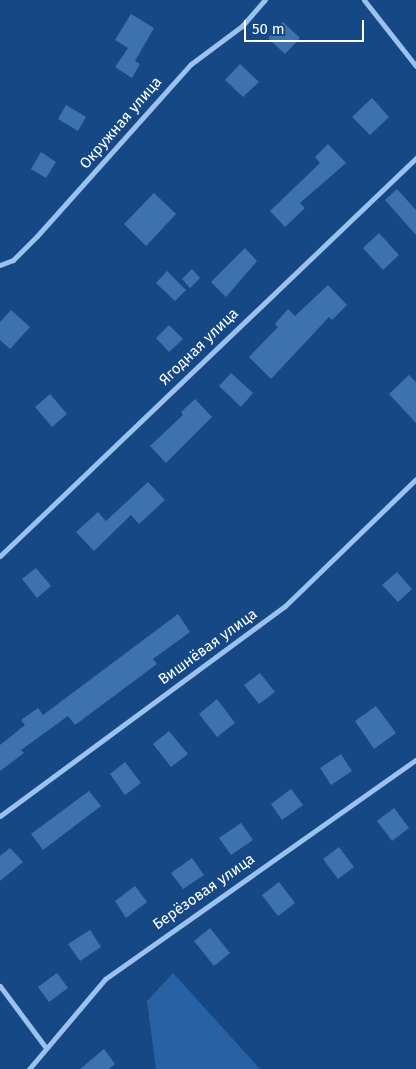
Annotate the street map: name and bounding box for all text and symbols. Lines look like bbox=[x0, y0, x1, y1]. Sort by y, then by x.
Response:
scale bar bbox=[246, 10, 366, 42]
text: 50 m bbox=[252, 20, 285, 38]
street label: Окружная улица bbox=[76, 73, 166, 173]
street label: Ягодная улица bbox=[156, 305, 242, 389]
street label: Вишнёвая улица bbox=[155, 605, 261, 689]
street label: Берёзовая улица bbox=[150, 850, 258, 934]

